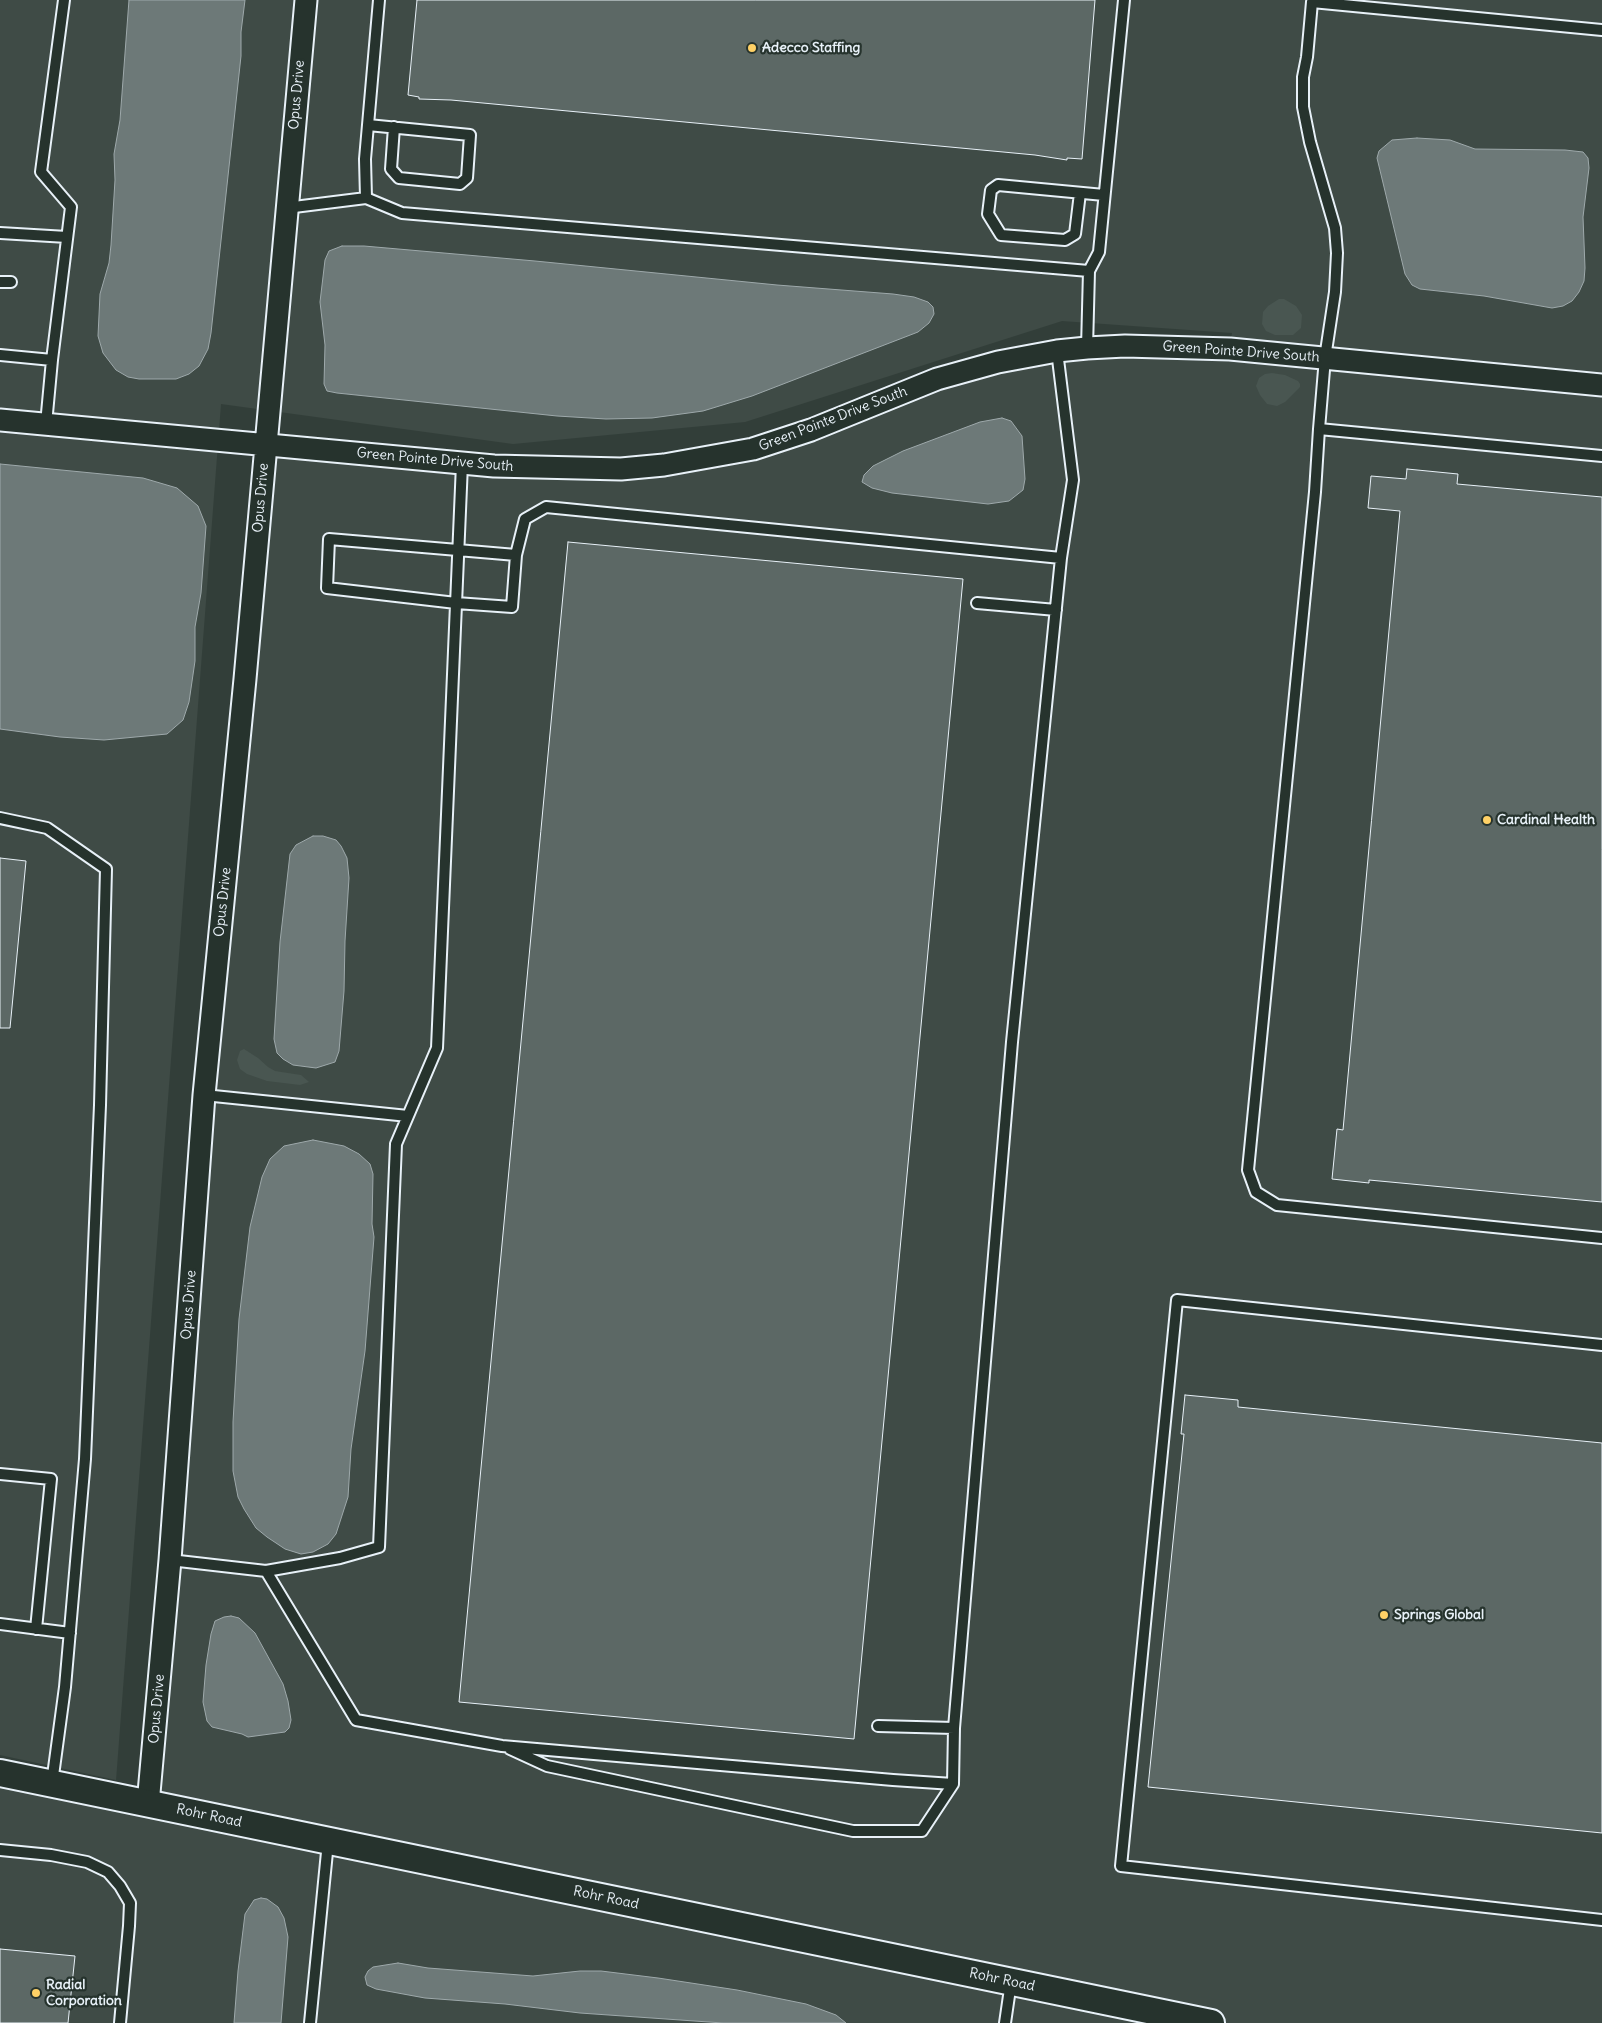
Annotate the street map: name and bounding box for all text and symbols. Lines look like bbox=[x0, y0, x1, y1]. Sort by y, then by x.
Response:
place label: Adecco Staffing bbox=[762, 40, 860, 56]
marker: Adecco Staffing bbox=[746, 42, 758, 54]
street label: Opus Drive bbox=[286, 59, 308, 131]
street label: Green Pointe Drive South bbox=[1162, 338, 1320, 366]
street label: Green Pointe Drive South bbox=[756, 383, 910, 455]
street label: Green Pointe Drive South bbox=[356, 445, 514, 475]
street label: Opus Drive bbox=[250, 462, 272, 534]
place label: Cardinal Health bbox=[1497, 812, 1595, 828]
marker: Cardinal Health bbox=[1481, 814, 1493, 826]
street label: Opus Drive bbox=[211, 866, 235, 938]
street label: Opus Drive bbox=[178, 1270, 200, 1340]
place label: Springs Global bbox=[1394, 1607, 1484, 1623]
marker: Springs Global bbox=[1378, 1609, 1390, 1621]
street label: Opus Drive bbox=[146, 1673, 168, 1745]
street label: Rohr Road bbox=[175, 1801, 243, 1831]
street label: Rohr Road bbox=[572, 1883, 640, 1913]
street label: Rohr Road bbox=[968, 1965, 1036, 1995]
place label: Radial Corporation bbox=[46, 1977, 122, 2010]
marker: Radial Corporation bbox=[30, 1987, 42, 1999]

